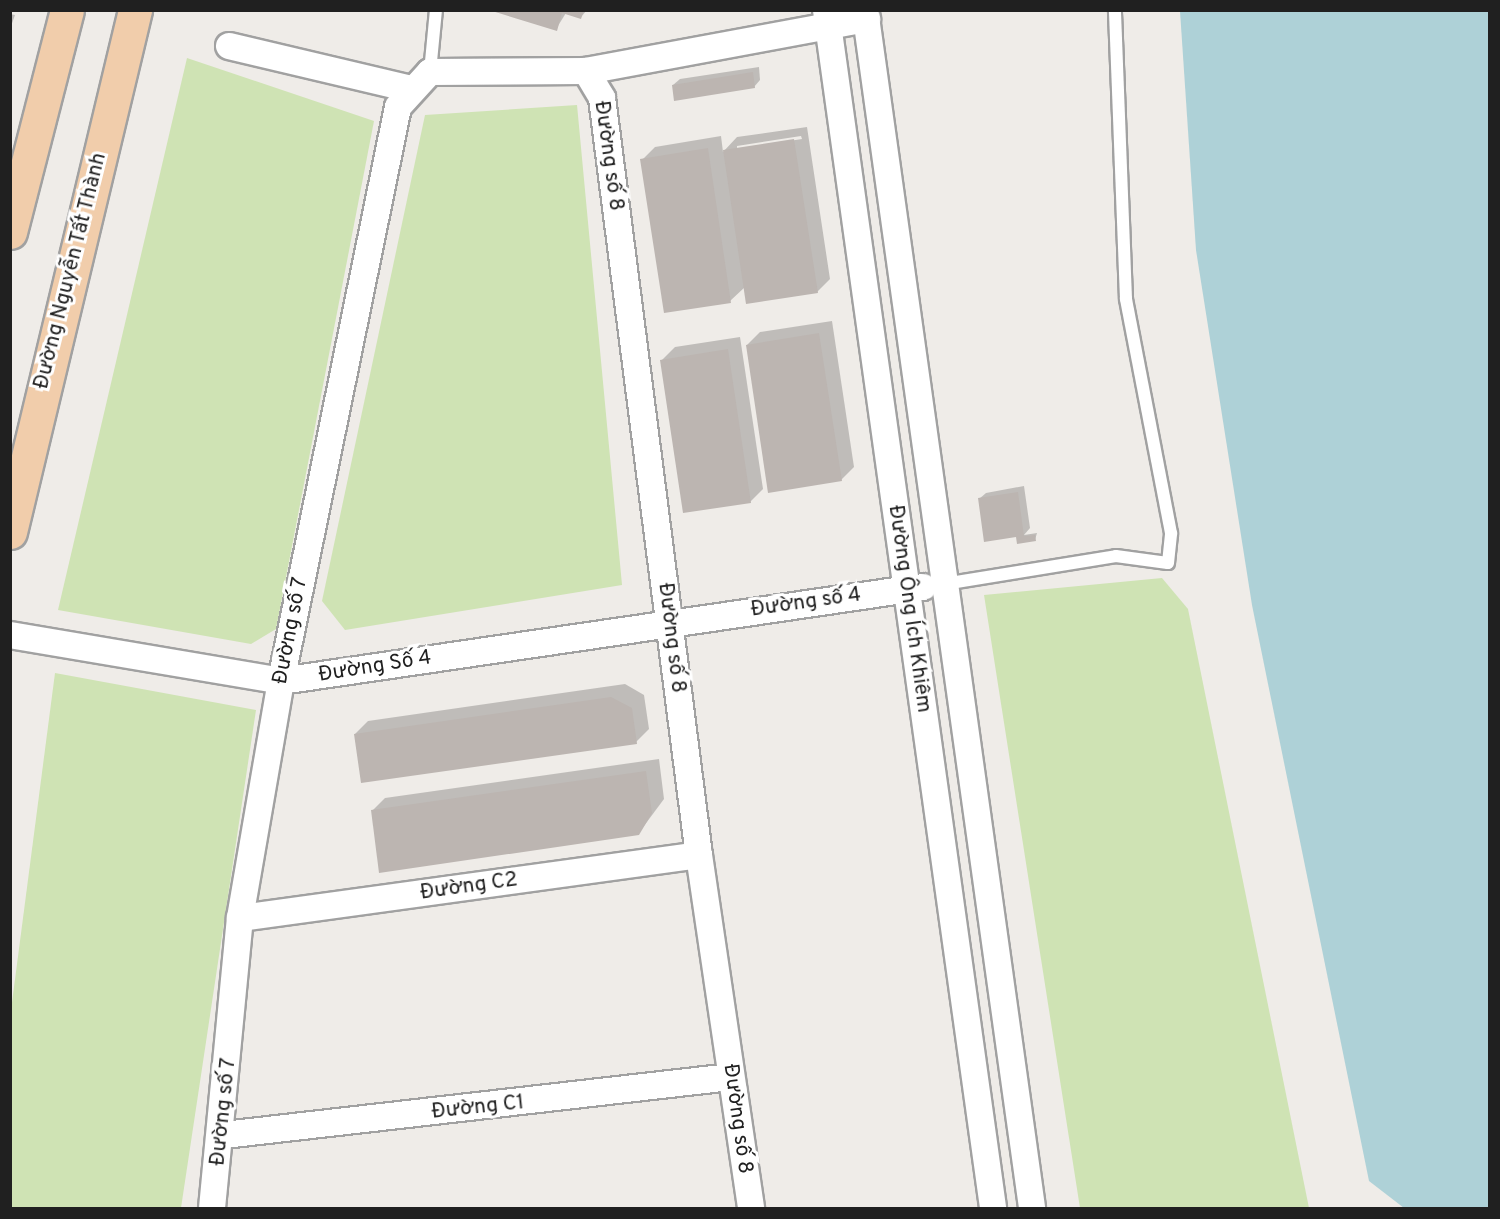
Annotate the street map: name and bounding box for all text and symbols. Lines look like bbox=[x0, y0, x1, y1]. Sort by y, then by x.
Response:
street label: Đường số 8 bbox=[588, 99, 628, 213]
street label: Đường Nguyễn Tất Thành bbox=[29, 149, 113, 393]
street label: Đường Ông Ích Khiêm bbox=[882, 504, 936, 714]
street label: Đường số 7 bbox=[268, 575, 314, 687]
street label: Đường số 8 bbox=[652, 581, 690, 695]
street label: Đường số 4 bbox=[749, 583, 863, 623]
street label: Đường Số 4 bbox=[317, 646, 433, 688]
street label: Đường C2 bbox=[419, 868, 519, 906]
street label: Đường số 7 bbox=[206, 1056, 242, 1168]
street label: Đường số 8 bbox=[717, 1062, 757, 1176]
street label: Đường C1 bbox=[430, 1091, 526, 1125]

